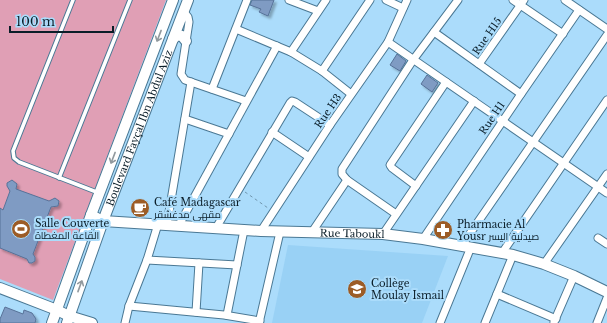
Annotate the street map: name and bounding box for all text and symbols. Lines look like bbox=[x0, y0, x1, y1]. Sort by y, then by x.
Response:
scale bar bbox=[10, 8, 113, 34]
text: 100 m bbox=[16, 14, 55, 29]
street label: Rue H15 bbox=[469, 15, 505, 57]
one-way arrow bbox=[155, 30, 163, 42]
street label: Boulevard Fayçal Ibn Abdul Aziz bbox=[103, 47, 175, 208]
street label: Rue H3 bbox=[312, 91, 344, 131]
street label: Rue H1 bbox=[476, 99, 508, 137]
one-way arrow bbox=[109, 151, 117, 163]
place label: Café Madagascar مقهى مدغشقر bbox=[153, 196, 241, 221]
cafe icon: Café Madagascar مقهى مدغشقر bbox=[129, 197, 151, 219]
place label: Salle Couverte القاعة المغطاة bbox=[35, 217, 110, 242]
sports icon: Salle Couverte القاعة المغطاة bbox=[10, 218, 32, 240]
place label: Pharmacie Al Yousr صيدلية اليسر bbox=[456, 218, 539, 243]
pharmacy icon: Pharmacie Al Yousr صيدلية اليسر bbox=[432, 219, 454, 241]
street label: Rue Taboukl bbox=[320, 226, 385, 241]
place label: Collège Moulay Ismail bbox=[371, 277, 444, 302]
school or university icon: Collège Moulay Ismail bbox=[346, 278, 368, 300]
one-way arrow bbox=[77, 280, 84, 293]

